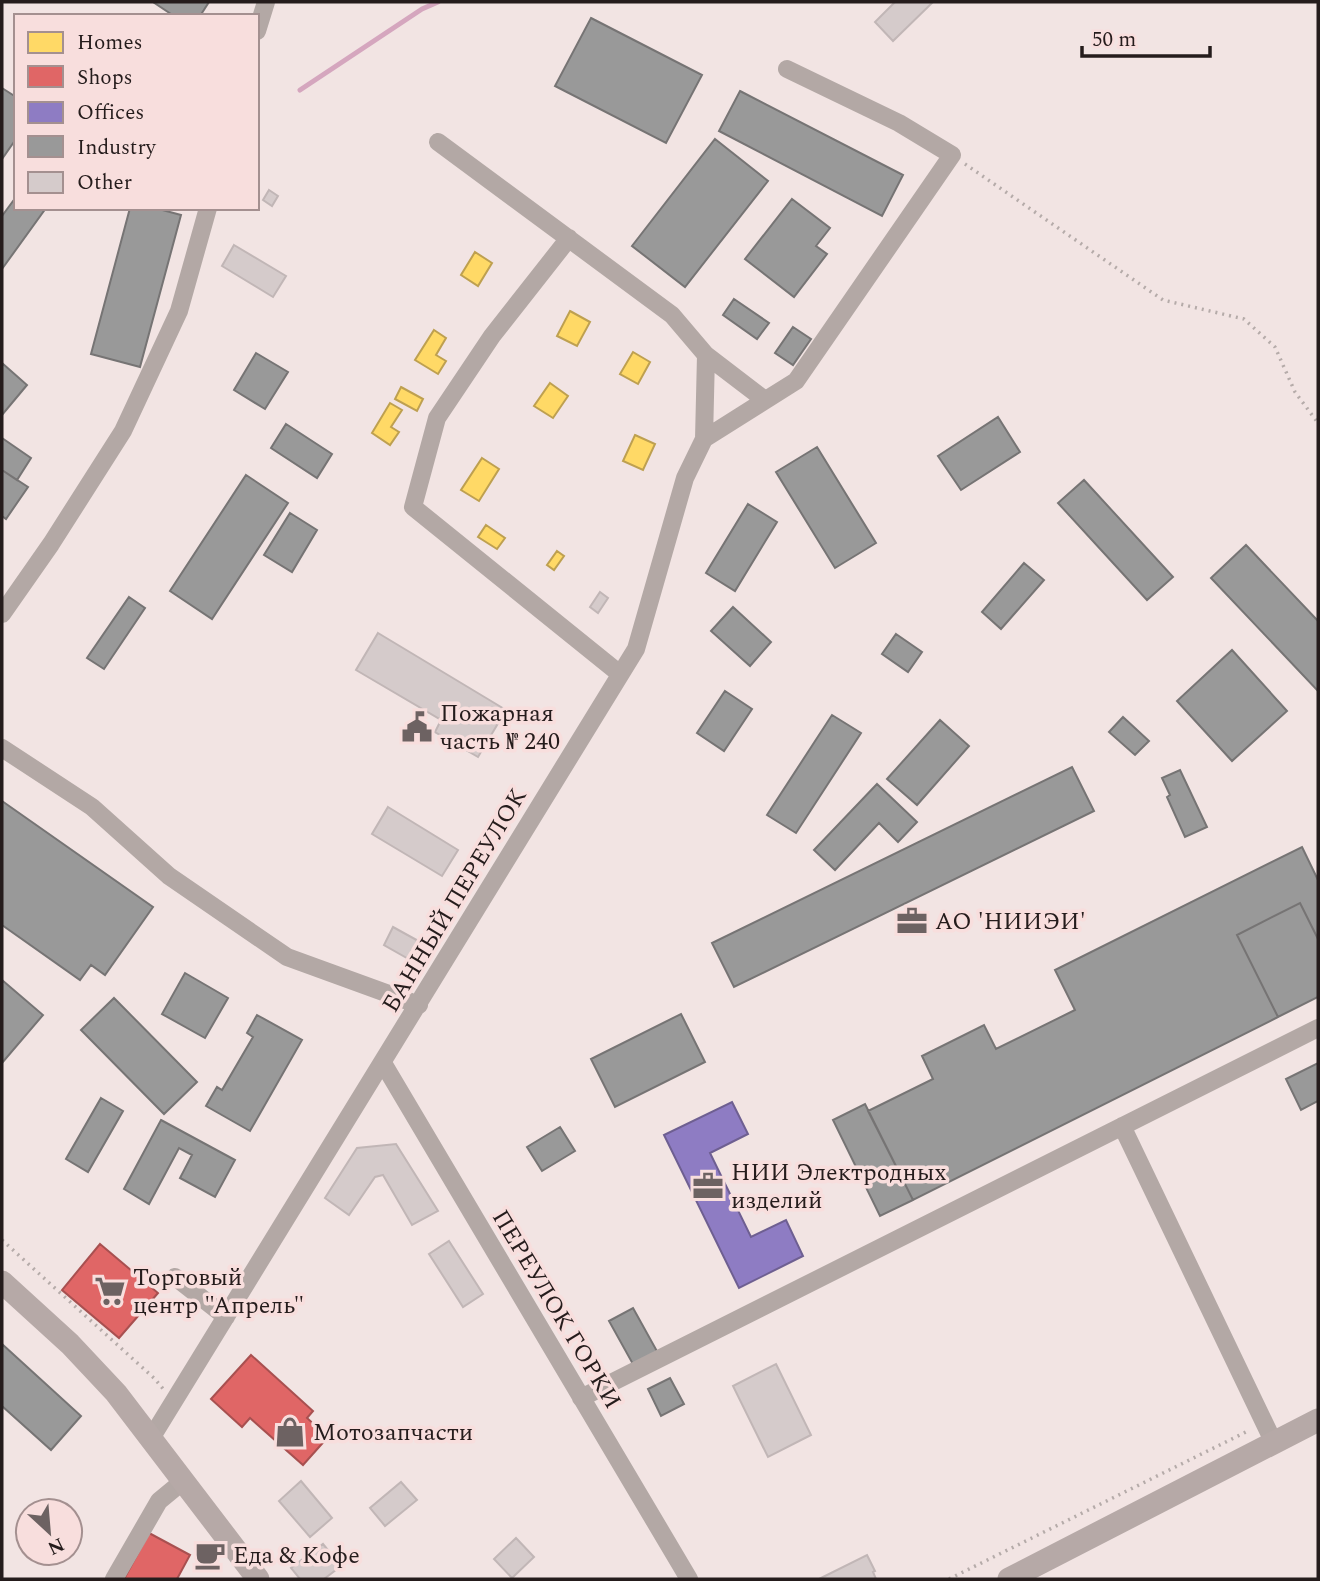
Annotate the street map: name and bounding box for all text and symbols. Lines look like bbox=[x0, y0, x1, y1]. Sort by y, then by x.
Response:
legend bbox=[14, 14, 259, 210]
scale bar bbox=[1082, 14, 1210, 58]
text: 50 m bbox=[1092, 24, 1136, 56]
text: Homes bbox=[77, 27, 143, 59]
text: Shops bbox=[77, 62, 133, 94]
text: Offices bbox=[77, 97, 144, 129]
text: Industry bbox=[77, 132, 157, 164]
text: Other bbox=[77, 167, 132, 199]
place label: Пожарная часть № 240 bbox=[440, 696, 560, 760]
public building icon: Пожарная часть № 240 bbox=[400, 710, 434, 744]
street label: БАННЫЙ ПЕРЕУЛОК bbox=[373, 781, 536, 1020]
office icon: АО 'НИИЭИ' bbox=[895, 904, 929, 938]
place label: АО 'НИИЭИ' bbox=[935, 904, 1086, 940]
place label: НИИ Электродных изделий bbox=[731, 1155, 946, 1219]
office icon: НИИ Электродных изделий bbox=[691, 1169, 725, 1203]
street label: ПЕРЕУЛОК ГОРКИ bbox=[482, 1203, 630, 1416]
place label: Торговый центр "Апрель" bbox=[133, 1260, 304, 1324]
supermarket icon: Торговый центр "Апрель" bbox=[93, 1274, 127, 1308]
shop icon: Мотозапчасти bbox=[273, 1415, 307, 1449]
place label: Мотозапчасти bbox=[313, 1415, 473, 1451]
north arrow bbox=[14, 1497, 84, 1567]
text: N bbox=[42, 1529, 69, 1562]
cafe icon: Еда & Кофе bbox=[193, 1538, 227, 1572]
place label: Еда & Кофе bbox=[233, 1538, 360, 1574]

